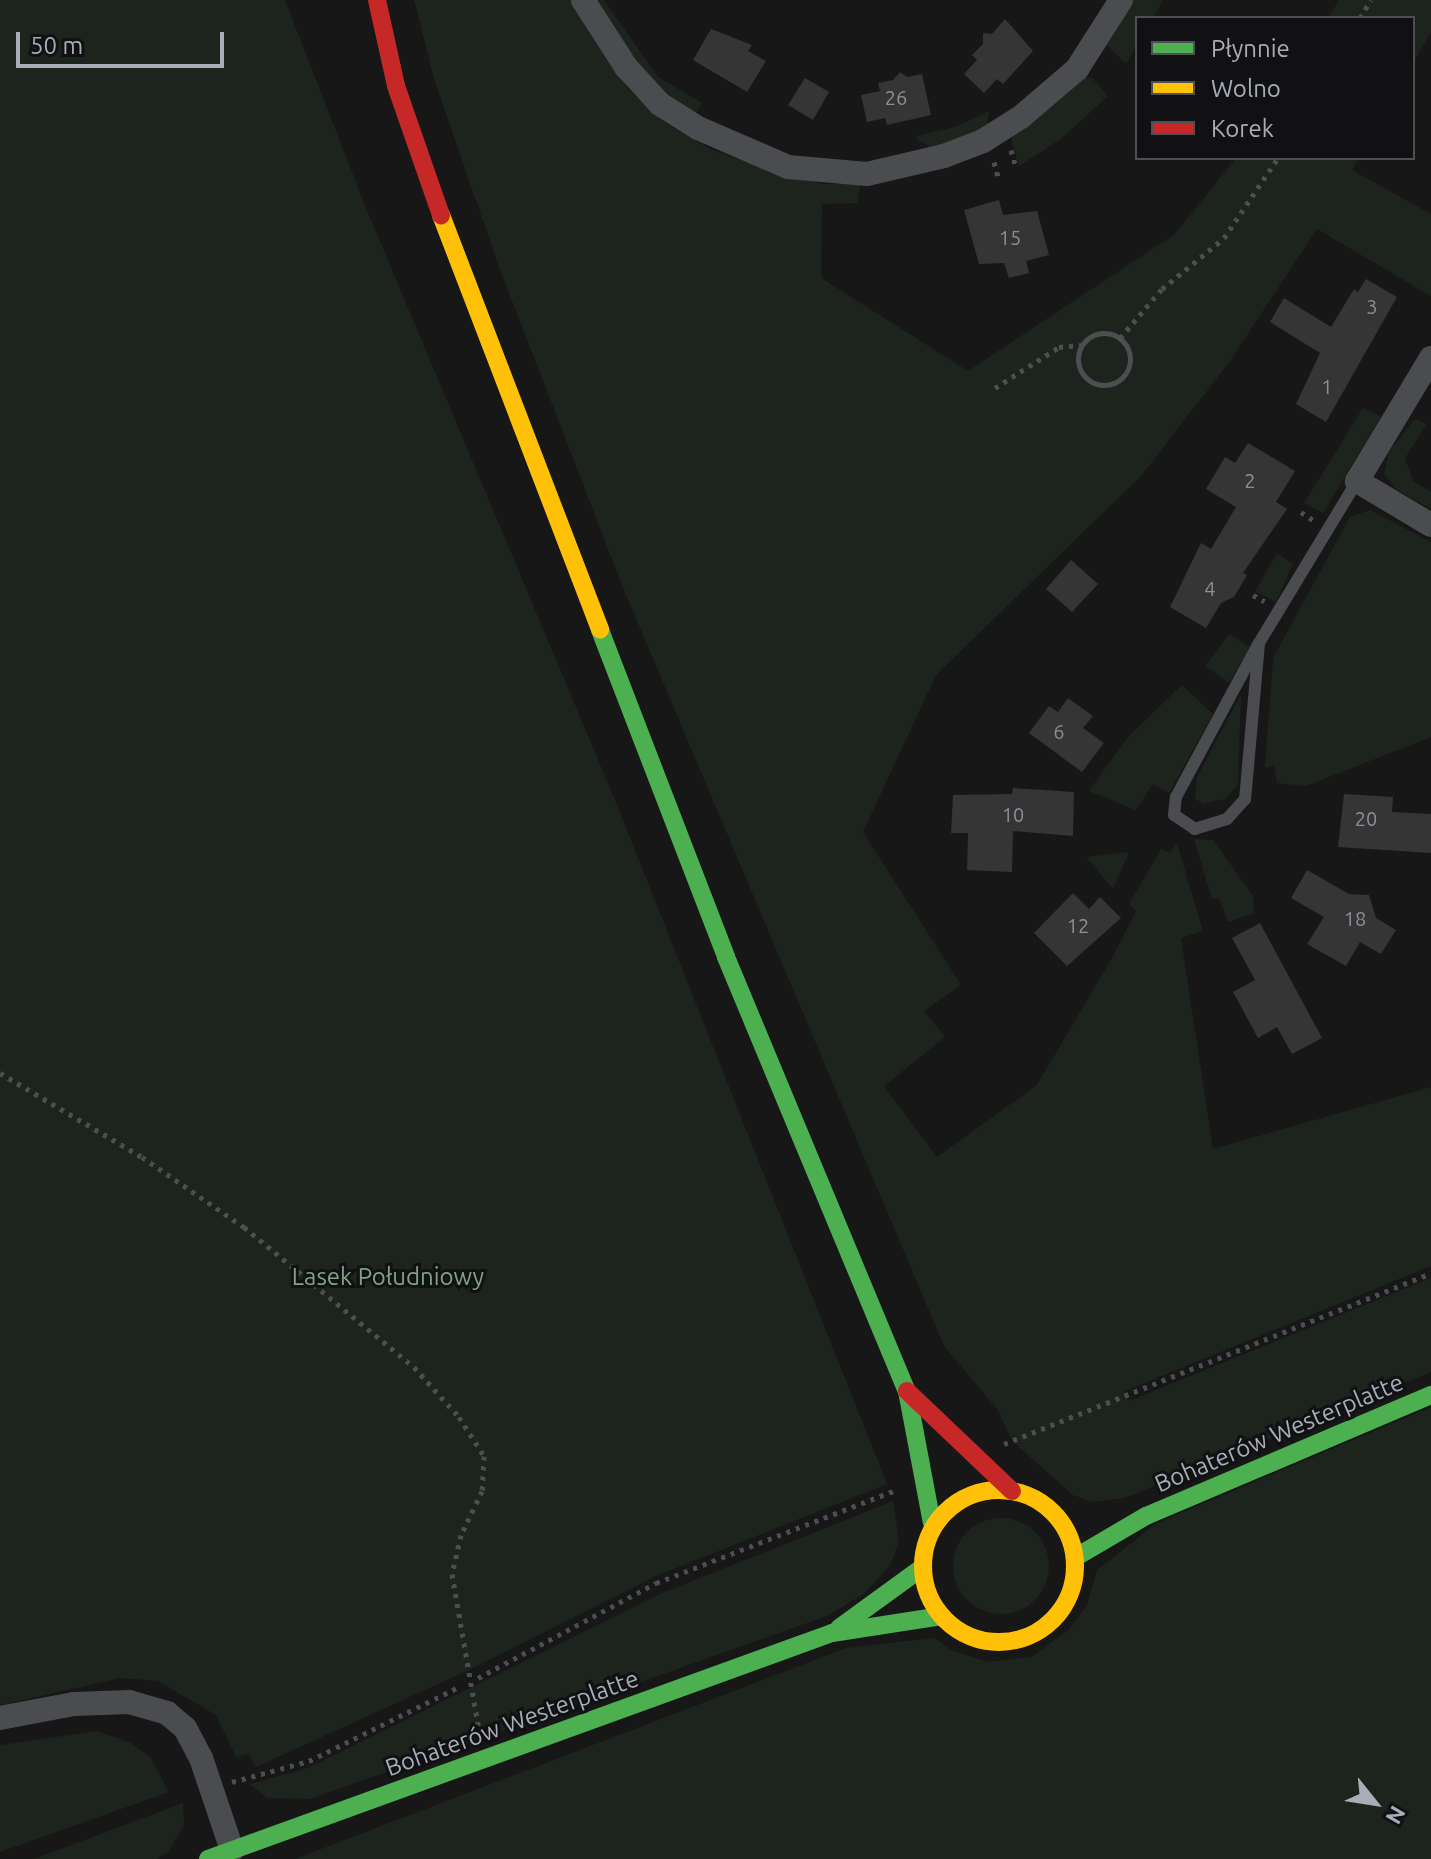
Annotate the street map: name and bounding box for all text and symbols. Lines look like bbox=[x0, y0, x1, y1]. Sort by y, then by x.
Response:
scale bar bbox=[20, 16, 228, 66]
legend bbox=[1135, 16, 1415, 160]
text: 50 m bbox=[30, 32, 83, 59]
text: Płynnie bbox=[1211, 35, 1290, 62]
text: Wolno bbox=[1211, 75, 1281, 102]
house number: 26 bbox=[885, 85, 907, 109]
text: Korek bbox=[1211, 115, 1274, 142]
house number: 15 bbox=[999, 225, 1021, 249]
house number: 3 bbox=[1366, 294, 1378, 318]
house number: 1 bbox=[1321, 374, 1333, 398]
house number: 2 bbox=[1244, 468, 1256, 492]
house number: 4 bbox=[1204, 576, 1216, 600]
house number: 6 bbox=[1053, 719, 1065, 743]
house number: 10 bbox=[1002, 802, 1024, 826]
house number: 20 bbox=[1355, 806, 1377, 830]
house number: 18 bbox=[1344, 906, 1366, 930]
house number: 12 bbox=[1067, 913, 1089, 937]
park label: Lasek Południowy bbox=[292, 1263, 484, 1291]
street label: Bohaterów Westerplatte bbox=[1150, 1368, 1408, 1498]
street label: Bohaterów Westerplatte bbox=[382, 1664, 642, 1782]
north arrow bbox=[1335, 1763, 1415, 1843]
text: N bbox=[1381, 1802, 1411, 1829]

